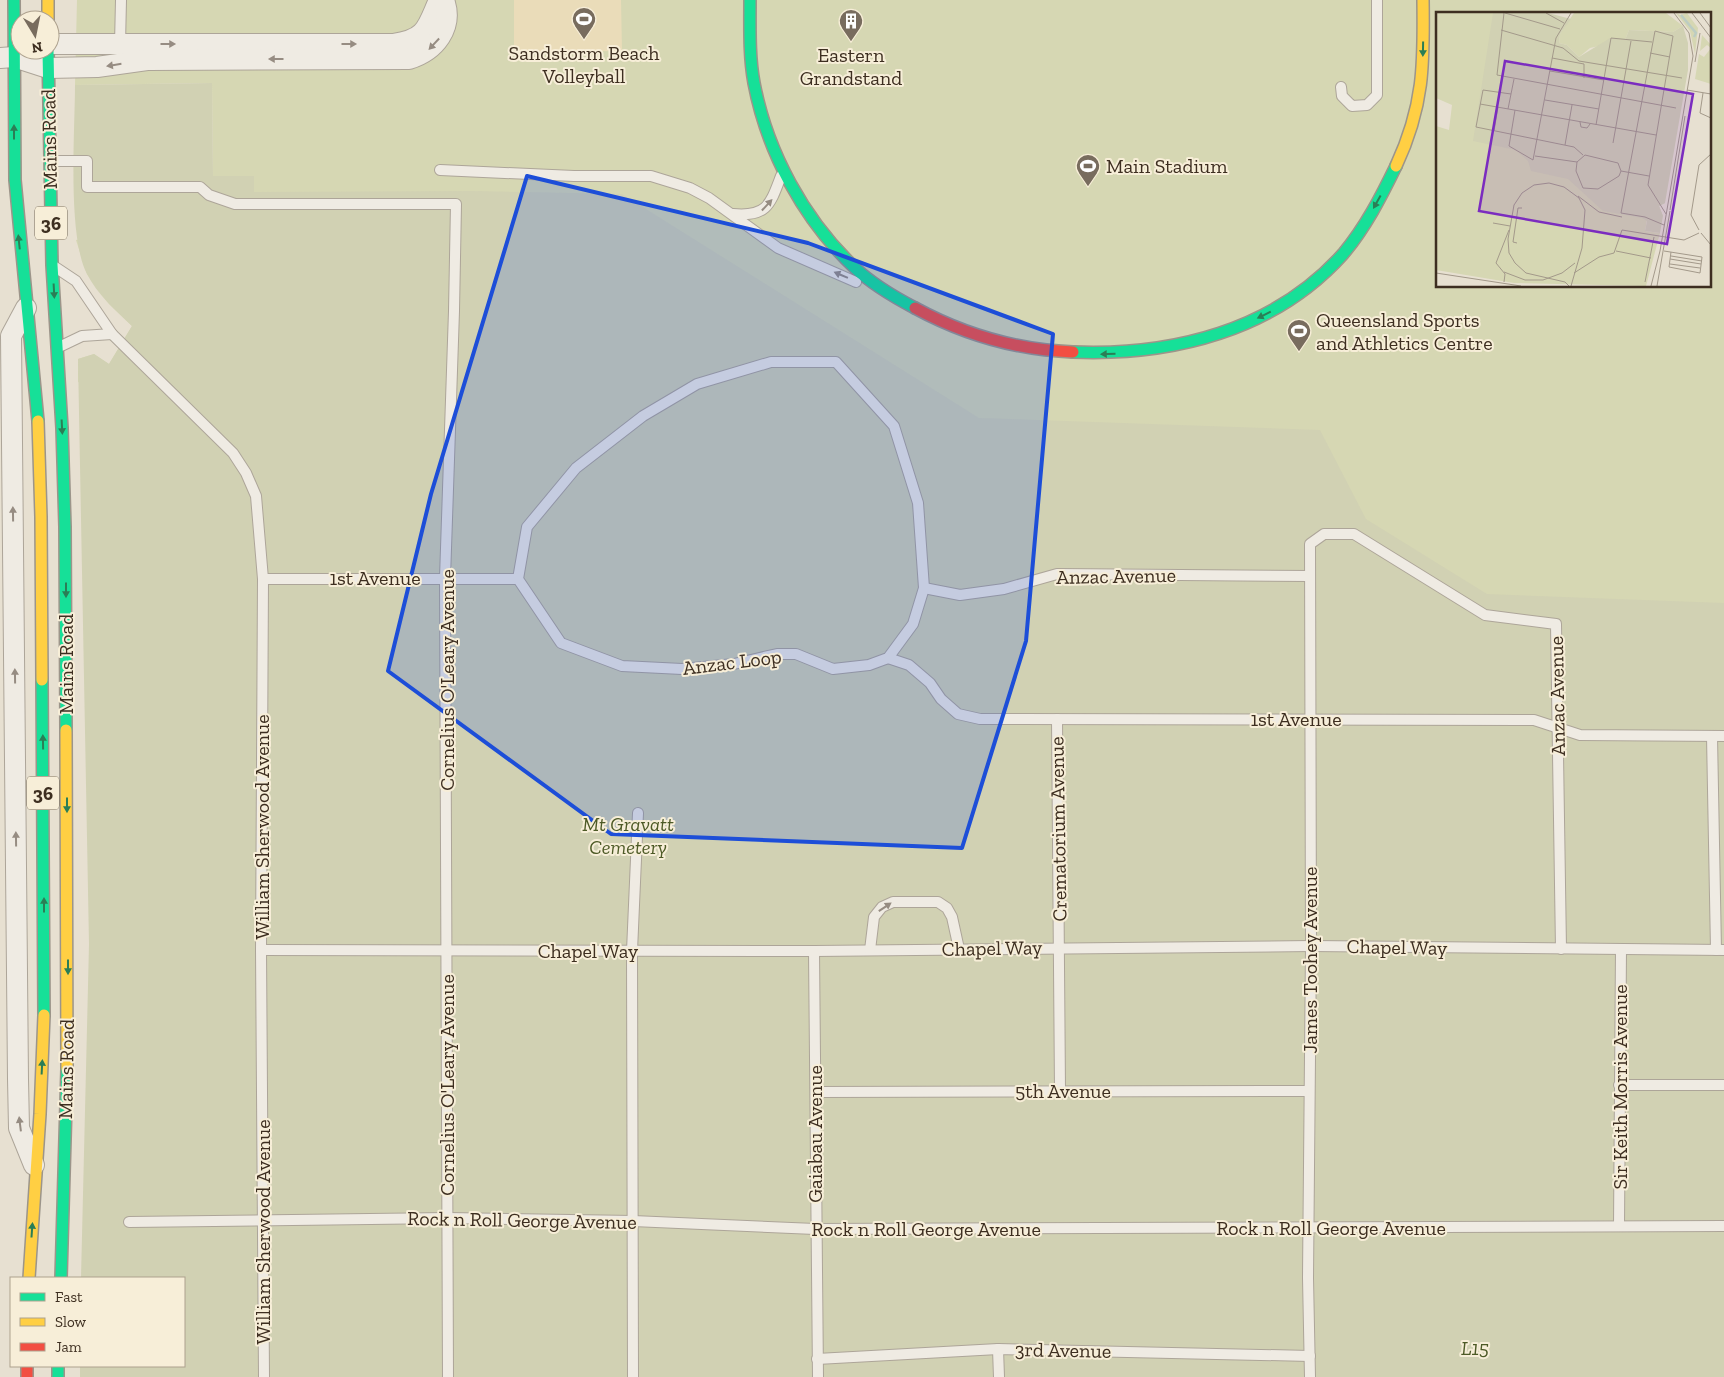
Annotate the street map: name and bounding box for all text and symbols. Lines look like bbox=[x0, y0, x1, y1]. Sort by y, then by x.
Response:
sports icon: Sandstorm Beach Volleyball bbox=[571, 6, 597, 40]
building icon: Eastern Grandstand bbox=[838, 8, 864, 42]
north arrow bbox=[10, 10, 60, 60]
inset map bbox=[1436, 12, 1712, 288]
text: N bbox=[30, 38, 44, 57]
one-way arrow bbox=[428, 38, 440, 50]
one-way arrow bbox=[161, 40, 177, 48]
one-way arrow bbox=[341, 40, 357, 48]
place label: Sandstorm Beach Volleyball bbox=[509, 41, 660, 88]
one-way arrow bbox=[1419, 41, 1427, 57]
place label: Eastern Grandstand bbox=[800, 43, 902, 90]
one-way arrow bbox=[268, 55, 284, 63]
one-way arrow bbox=[106, 61, 122, 69]
street label: Mains Road bbox=[36, 89, 62, 189]
one-way arrow bbox=[10, 123, 18, 139]
sports icon: Main Stadium bbox=[1075, 153, 1101, 187]
place label: Main Stadium bbox=[1106, 154, 1228, 178]
one-way arrow bbox=[1373, 196, 1382, 209]
one-way arrow bbox=[762, 198, 773, 211]
road number: 36 bbox=[35, 207, 67, 240]
one-way arrow bbox=[15, 234, 23, 250]
one-way arrow bbox=[834, 271, 848, 279]
one-way arrow bbox=[50, 284, 58, 300]
place label: Queensland Sports and Athletics Centre bbox=[1316, 308, 1493, 355]
one-way arrow bbox=[1257, 311, 1271, 319]
sports icon: Queensland Sports and Athletics Centre bbox=[1286, 318, 1312, 352]
one-way arrow bbox=[1100, 350, 1116, 358]
one-way arrow bbox=[59, 420, 67, 436]
one-way arrow bbox=[9, 506, 17, 522]
street label: Anzac Avenue bbox=[1056, 563, 1176, 589]
street label: 1st Avenue bbox=[329, 566, 421, 590]
street label: Cornelius O'Leary Avenue bbox=[435, 569, 459, 791]
one-way arrow bbox=[62, 582, 70, 598]
street label: Mains Road bbox=[54, 614, 78, 714]
street label: Anzac Avenue bbox=[1544, 636, 1570, 756]
street label: Anzac Loop bbox=[681, 644, 783, 680]
one-way arrow bbox=[10, 668, 18, 684]
street label: 1st Avenue bbox=[1250, 707, 1342, 731]
street label: William Sherwood Avenue bbox=[250, 714, 274, 940]
one-way arrow bbox=[39, 734, 47, 750]
street label: Crematorium Avenue bbox=[1044, 736, 1072, 922]
road number: 36 bbox=[27, 776, 59, 810]
one-way arrow bbox=[63, 797, 71, 813]
park label: Mt Gravatt Cemetery bbox=[582, 812, 674, 859]
one-way arrow bbox=[12, 831, 20, 847]
street label: James Toohey Avenue bbox=[1298, 867, 1322, 1053]
one-way arrow bbox=[40, 897, 48, 913]
one-way arrow bbox=[878, 902, 892, 912]
street label: Chapel Way bbox=[1346, 934, 1448, 960]
street label: Chapel Way bbox=[941, 935, 1043, 961]
street label: Chapel Way bbox=[538, 939, 639, 963]
one-way arrow bbox=[64, 960, 72, 976]
street label: Cornelius O'Leary Avenue bbox=[435, 974, 459, 1196]
street label: Sir Keith Morris Avenue bbox=[1608, 984, 1632, 1190]
street label: Mains Road bbox=[53, 1019, 79, 1119]
one-way arrow bbox=[39, 1059, 47, 1075]
street label: Gaiabau Avenue bbox=[803, 1065, 827, 1203]
street label: 5th Avenue bbox=[1015, 1079, 1111, 1103]
one-way arrow bbox=[16, 1115, 24, 1131]
street label: William Sherwood Avenue bbox=[251, 1119, 275, 1345]
street label: Rock n Roll George Avenue bbox=[407, 1206, 637, 1234]
street label: Rock n Roll George Avenue bbox=[1216, 1216, 1446, 1240]
street label: Rock n Roll George Avenue bbox=[811, 1217, 1041, 1241]
one-way arrow bbox=[28, 1221, 36, 1237]
legend bbox=[10, 1277, 185, 1367]
text: Fast bbox=[55, 1288, 83, 1306]
text: Slow bbox=[55, 1313, 87, 1331]
park label: L15 bbox=[1461, 1336, 1489, 1360]
street label: 3rd Avenue bbox=[1015, 1337, 1111, 1363]
text: Jam bbox=[55, 1338, 82, 1356]

